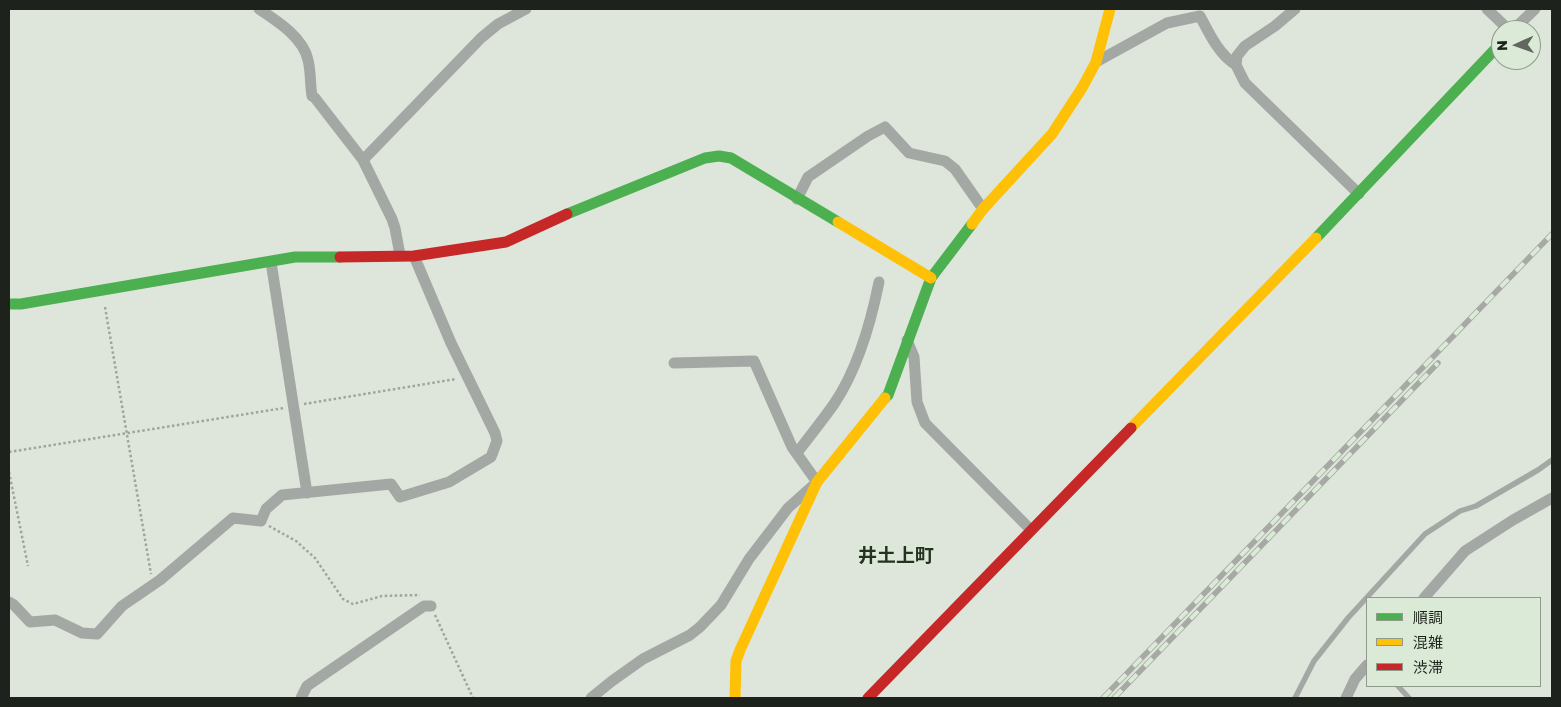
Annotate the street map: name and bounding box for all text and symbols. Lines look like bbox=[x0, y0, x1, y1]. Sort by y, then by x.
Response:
north arrow bbox=[1491, 20, 1541, 70]
text: N bbox=[1493, 40, 1510, 51]
district label: 井土上町 bbox=[858, 545, 934, 567]
legend bbox=[1366, 597, 1541, 687]
text: 順調 bbox=[1413, 608, 1443, 626]
text: 混雑 bbox=[1413, 633, 1443, 651]
text: 渋滞 bbox=[1413, 658, 1443, 676]

